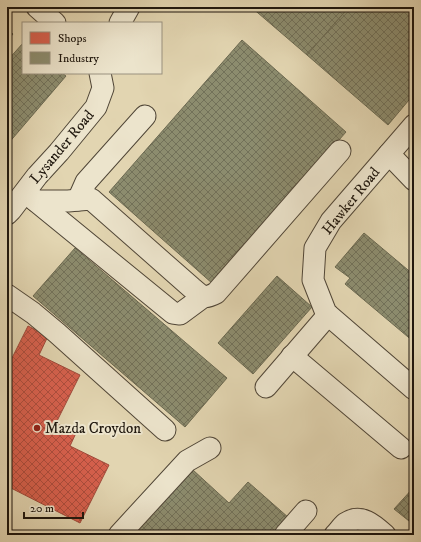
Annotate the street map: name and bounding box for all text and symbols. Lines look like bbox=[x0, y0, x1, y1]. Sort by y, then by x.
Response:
legend bbox=[22, 22, 162, 74]
text: Shops bbox=[58, 31, 86, 46]
text: Industry bbox=[58, 51, 99, 66]
street label: Lysander Road bbox=[26, 106, 99, 188]
street label: Hawker Road bbox=[318, 163, 384, 239]
place label: Mazda Croydon bbox=[45, 419, 141, 438]
marker: Mazda Croydon bbox=[32, 423, 42, 433]
scale bar bbox=[24, 494, 83, 520]
text: 20 m bbox=[30, 501, 54, 516]

